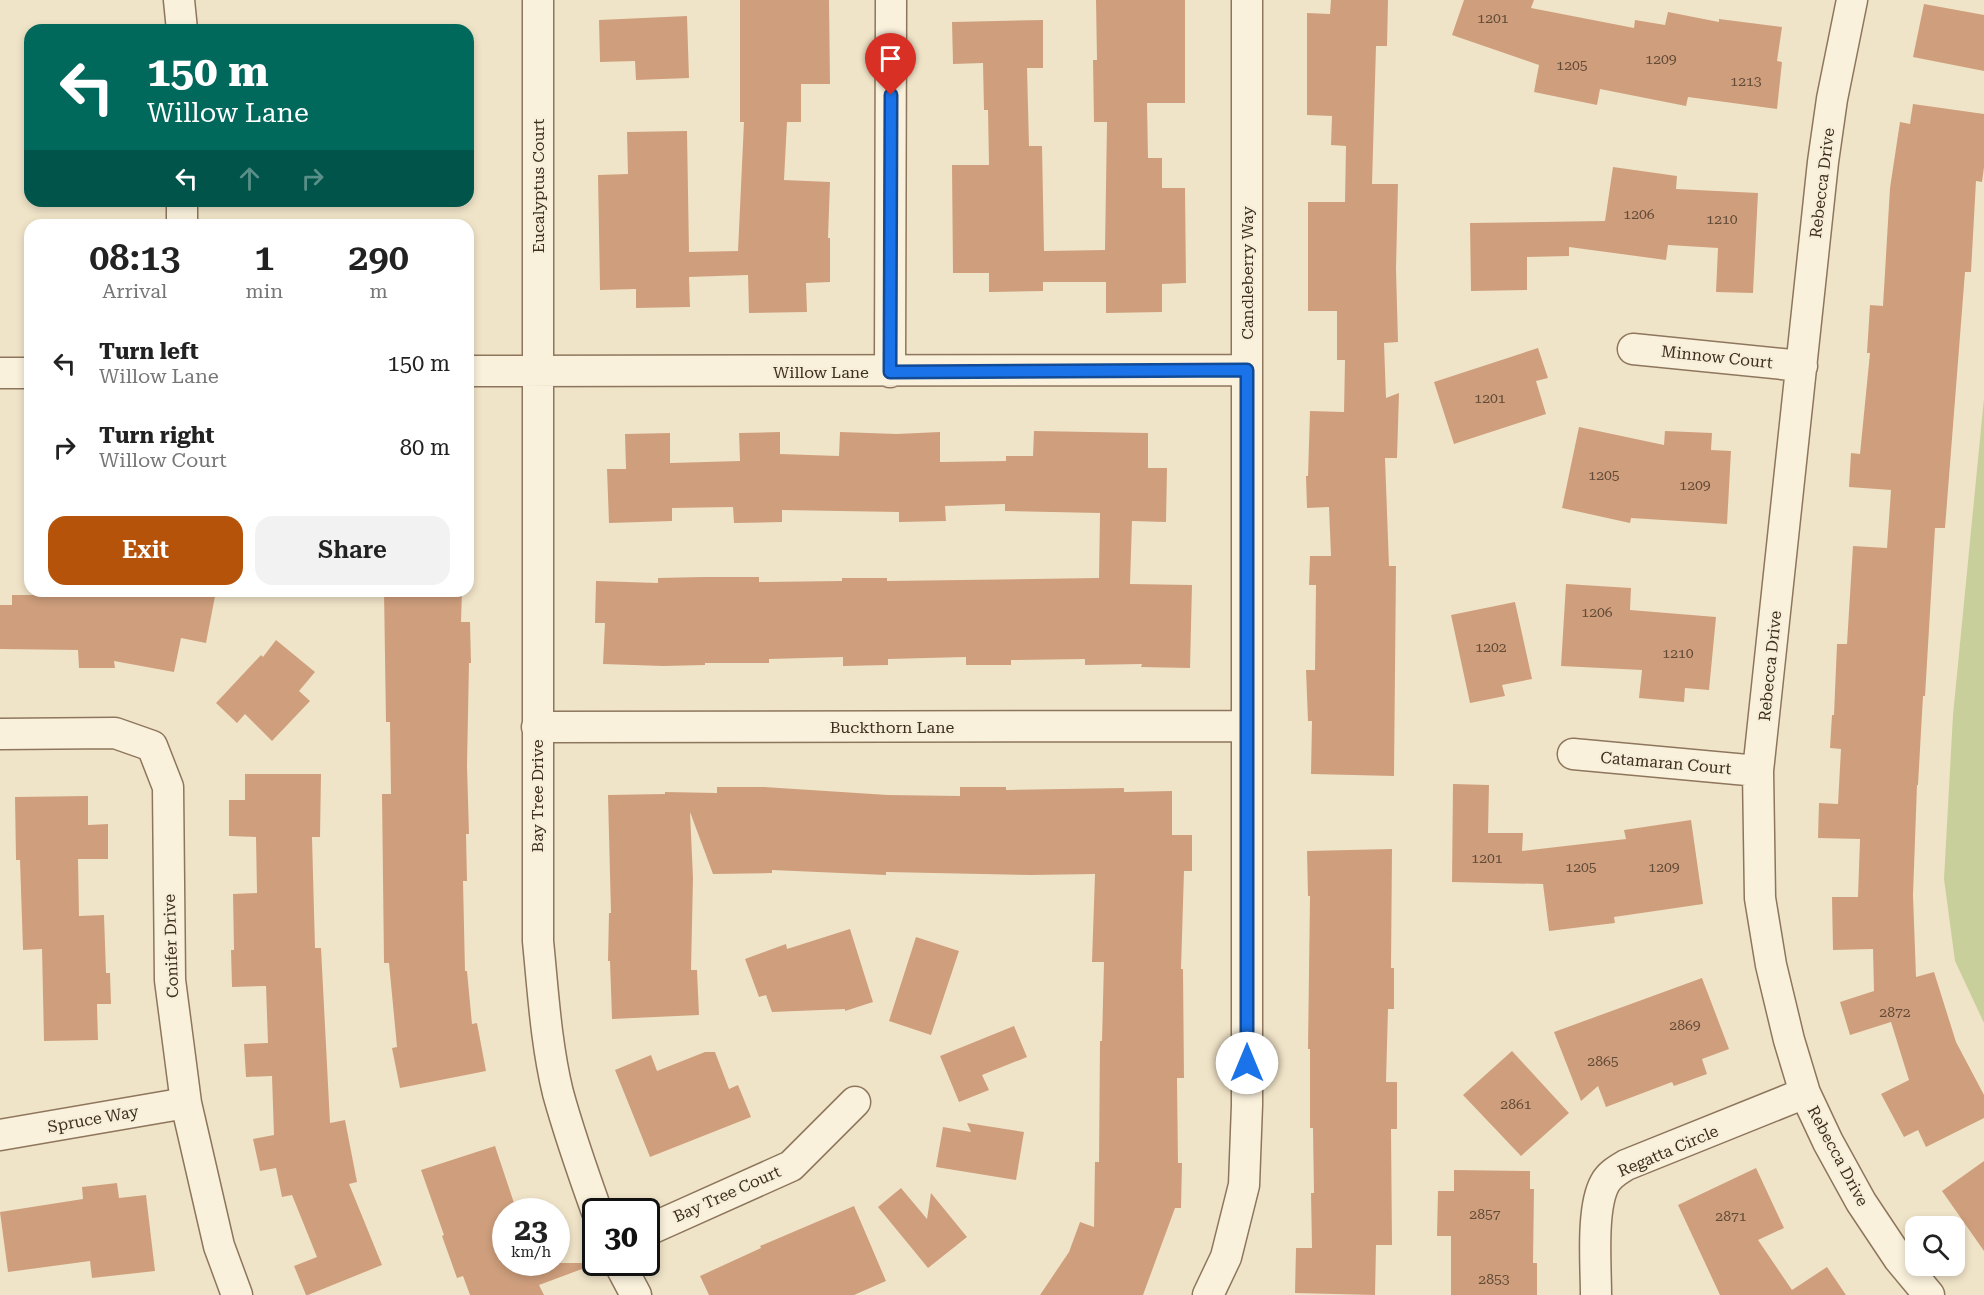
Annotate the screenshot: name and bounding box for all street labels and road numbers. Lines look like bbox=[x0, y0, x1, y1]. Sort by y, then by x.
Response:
street label: Eucalyptus Court bbox=[529, 119, 548, 253]
street label: Rebecca Drive bbox=[1806, 127, 1838, 239]
street label: Candleberry Way bbox=[1238, 206, 1257, 340]
street label: Minnow Court bbox=[1660, 342, 1774, 372]
street label: Willow Lane bbox=[773, 363, 869, 382]
street label: Rebecca Drive bbox=[1755, 610, 1785, 722]
street label: Buckthorn Lane bbox=[830, 718, 954, 737]
street label: Bay Tree Drive bbox=[528, 739, 547, 852]
street label: Catamaran Court bbox=[1600, 748, 1732, 778]
street label: Conifer Drive bbox=[160, 893, 182, 998]
street label: Spruce Way bbox=[46, 1102, 141, 1136]
street label: Rebecca Drive bbox=[1804, 1103, 1873, 1210]
street label: Regatta Circle bbox=[1615, 1121, 1721, 1181]
street label: Bay Tree Court bbox=[671, 1162, 784, 1226]

